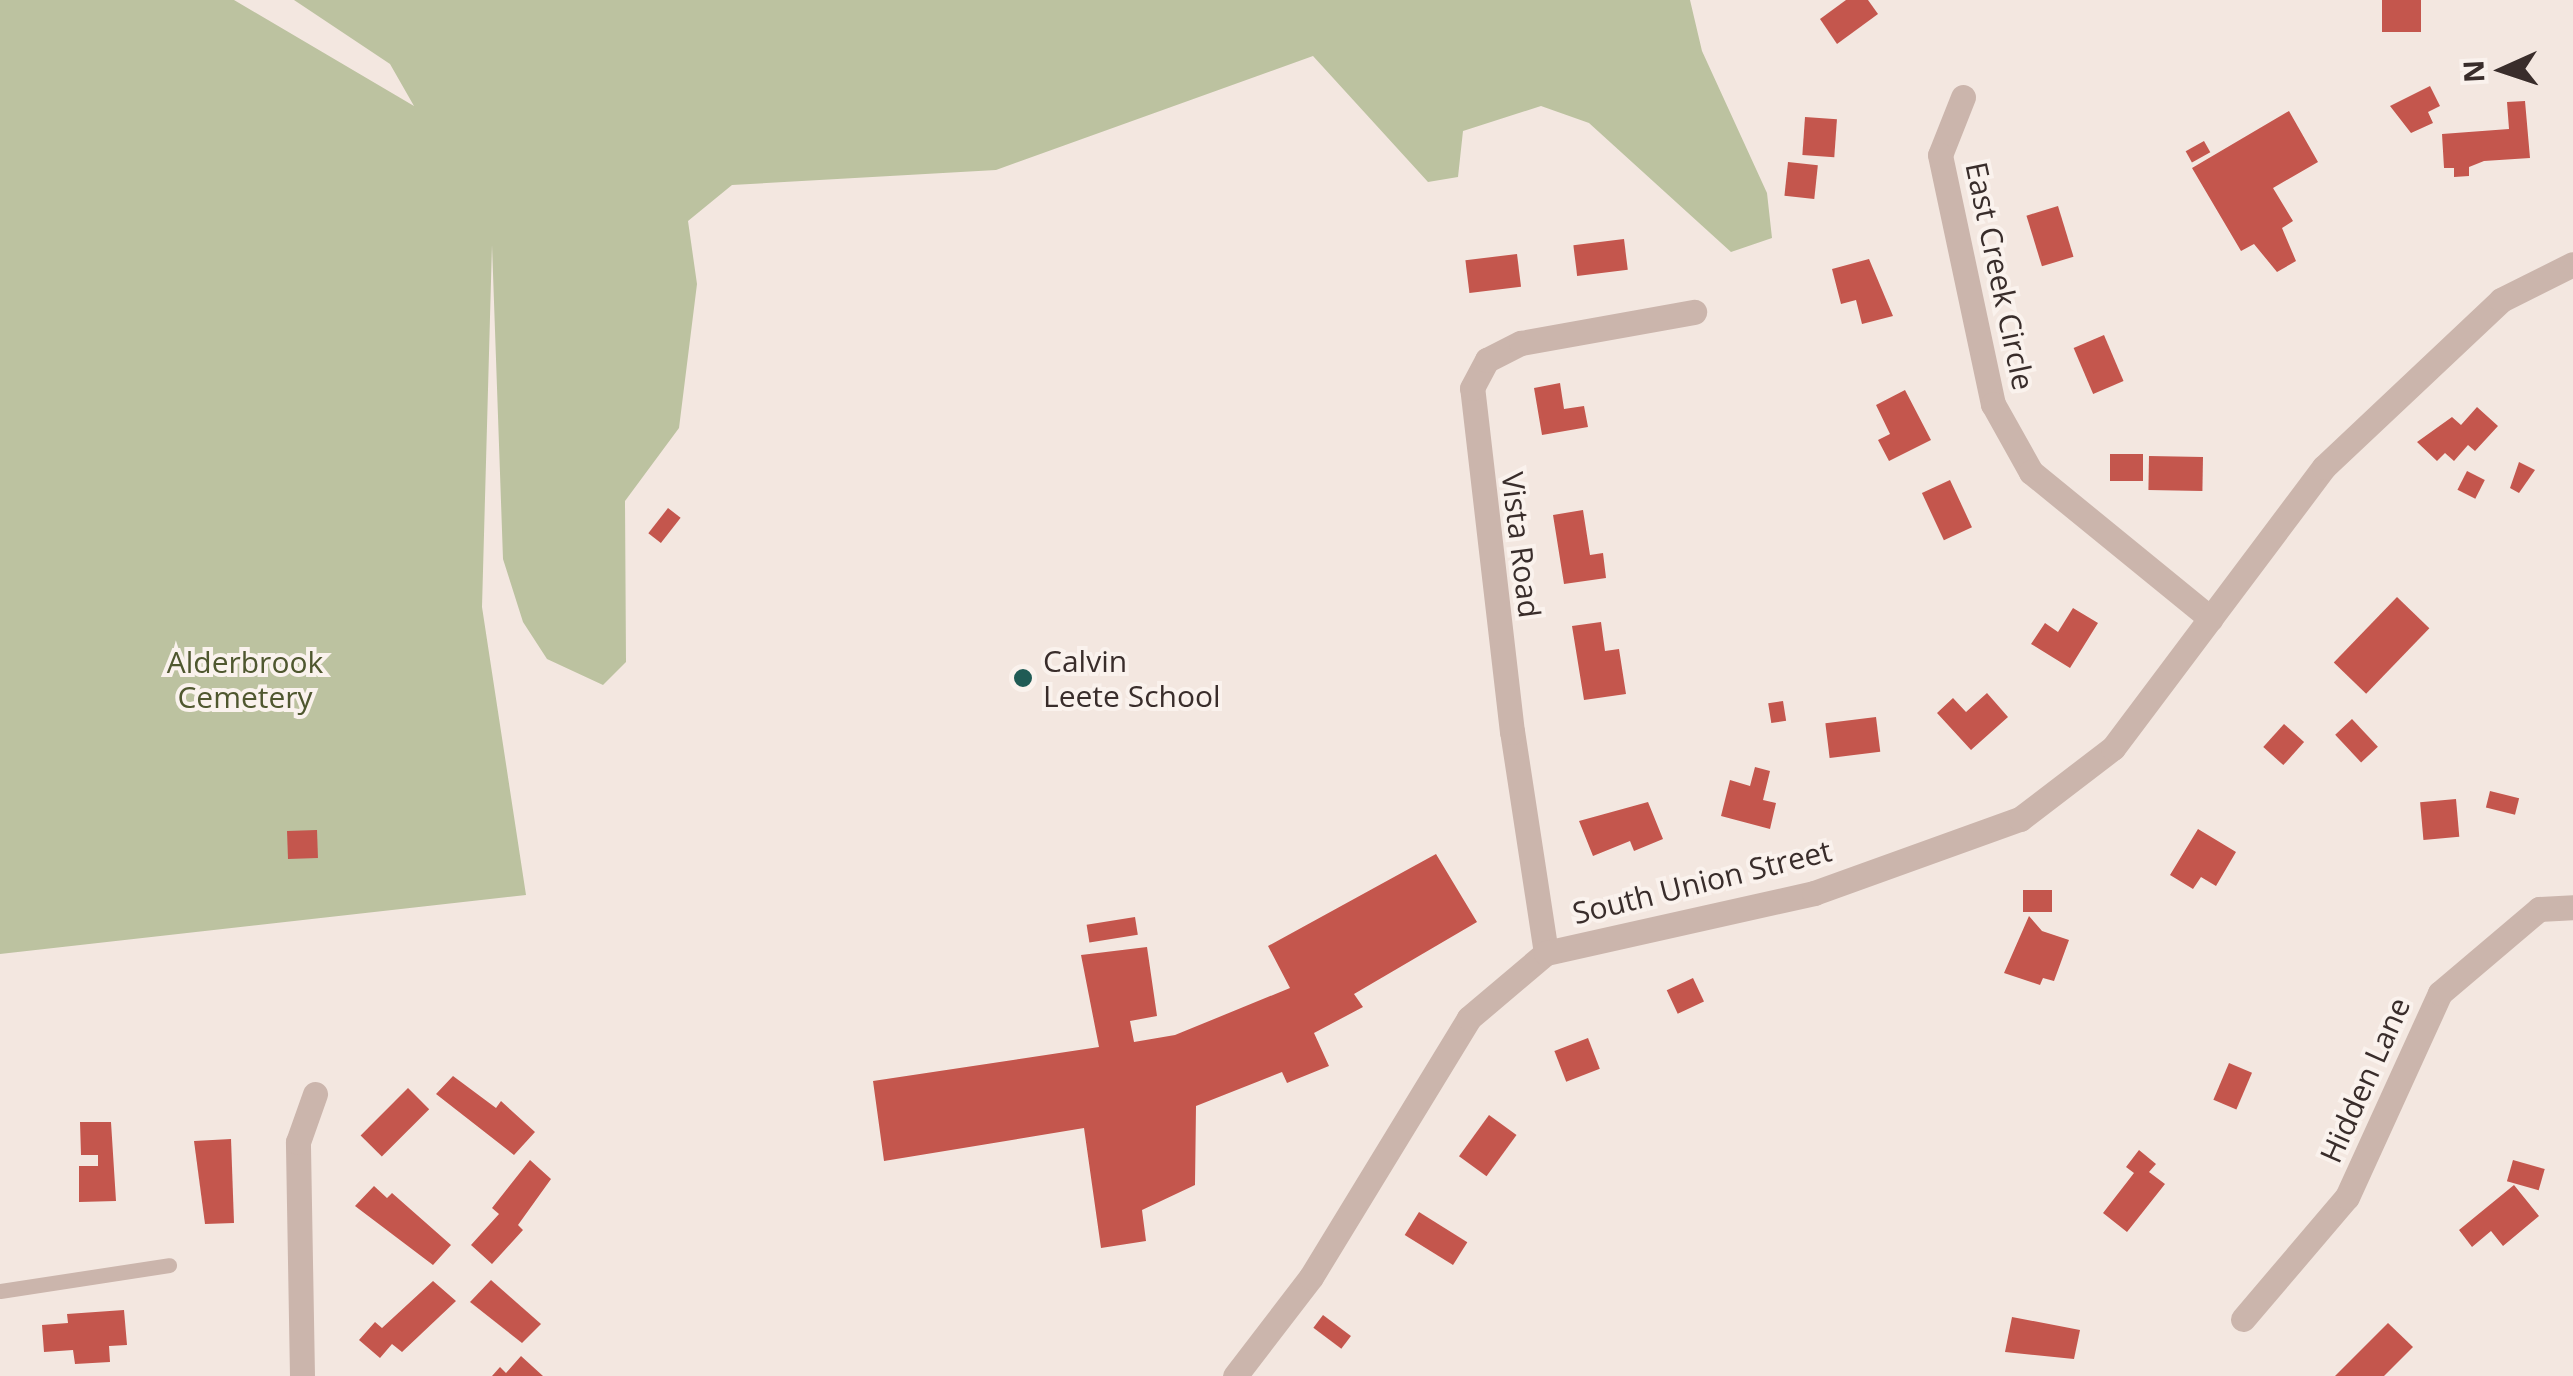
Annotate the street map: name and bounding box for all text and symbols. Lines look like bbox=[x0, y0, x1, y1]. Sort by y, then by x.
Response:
north arrow bbox=[2453, 20, 2553, 120]
text: N bbox=[2453, 59, 2493, 84]
street label: East Creek Circle bbox=[1958, 159, 2042, 393]
street label: Vista Road bbox=[1494, 470, 1548, 620]
place label: Calvin Leete School bbox=[1043, 643, 1221, 714]
park label: Alderbrook Cemetery bbox=[167, 644, 323, 714]
marker: Calvin Leete School bbox=[1012, 667, 1034, 689]
street label: South Union Street bbox=[1569, 832, 1835, 932]
street label: Hidden Lane bbox=[2313, 992, 2417, 1168]

